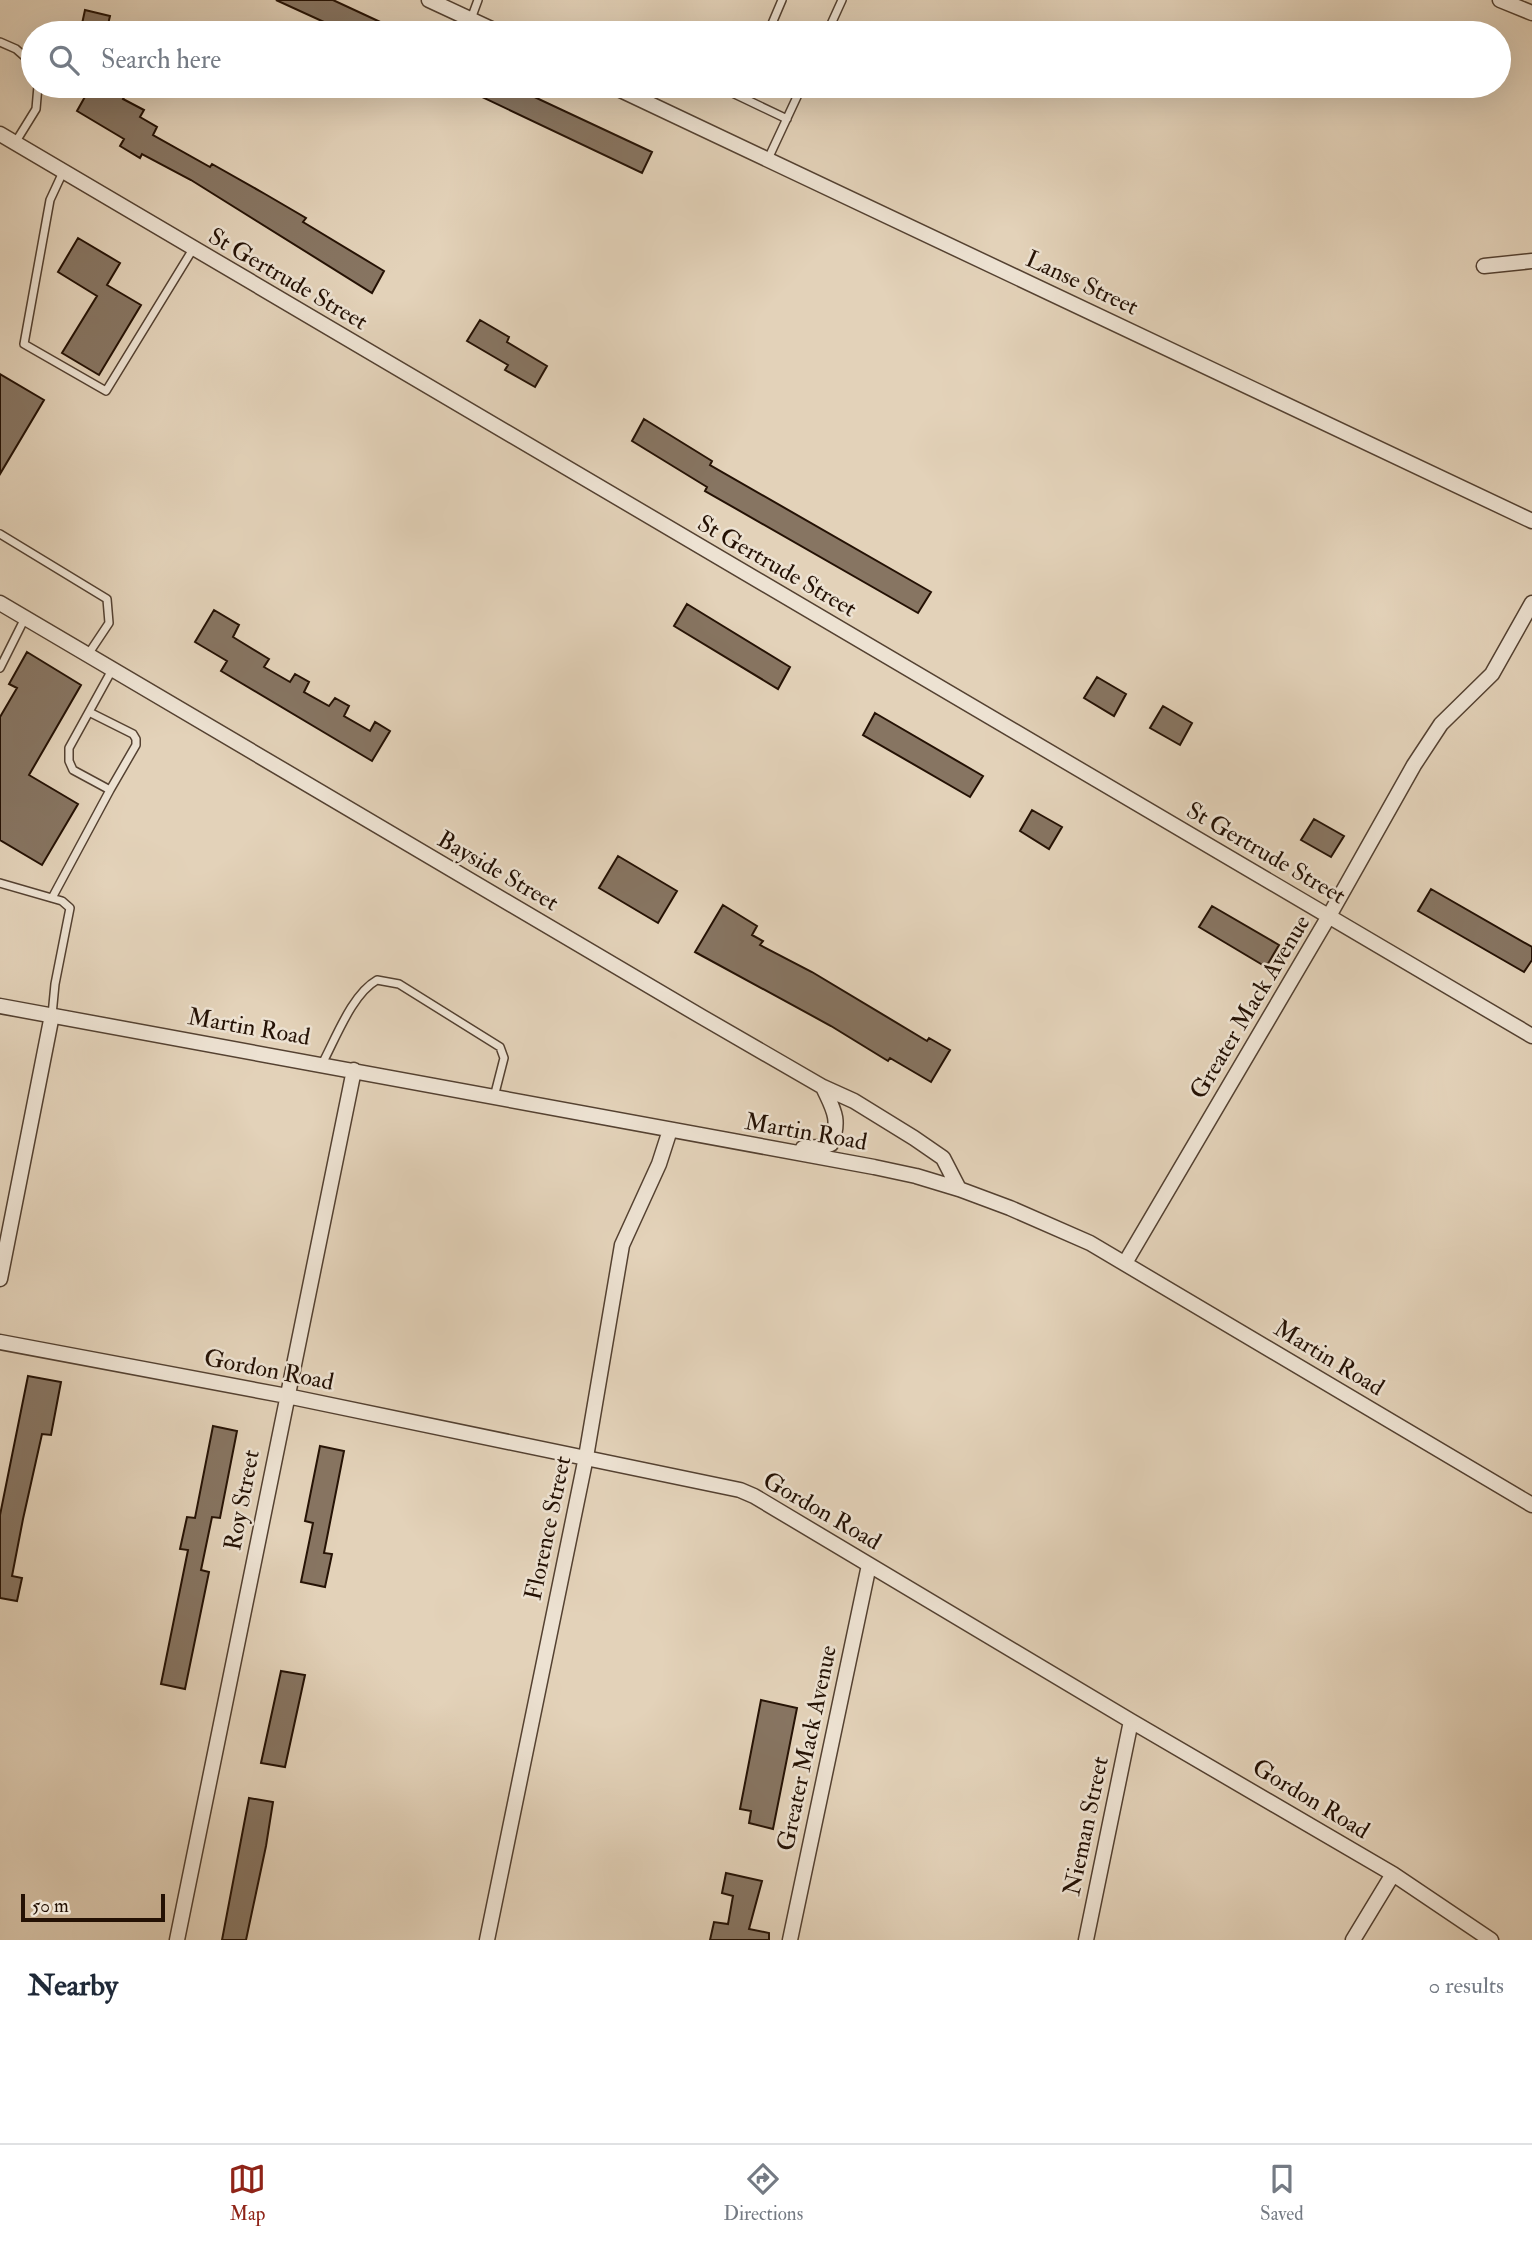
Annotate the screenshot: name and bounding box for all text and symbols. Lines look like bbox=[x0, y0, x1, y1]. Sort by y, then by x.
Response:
search box bbox=[21, 21, 1511, 98]
icon: search bbox=[45, 41, 83, 79]
text: Search here bbox=[101, 44, 221, 76]
street label: St Gertrude Street bbox=[203, 221, 374, 337]
street label: Lanse Street bbox=[1021, 243, 1143, 323]
street label: St Gertrude Street bbox=[692, 508, 863, 624]
street label: St Gertrude Street bbox=[1181, 795, 1352, 911]
street label: Bayside Street bbox=[432, 824, 564, 918]
street label: Greater Mack Avenue bbox=[1183, 909, 1317, 1105]
street label: Martin Road bbox=[185, 1001, 313, 1053]
street label: Martin Road bbox=[742, 1106, 870, 1158]
street label: Martin Road bbox=[1268, 1313, 1390, 1403]
street label: Gordon Road bbox=[202, 1342, 337, 1398]
street label: Roy Street bbox=[217, 1447, 267, 1553]
street label: Florence Street bbox=[518, 1453, 578, 1603]
street label: Gordon Road bbox=[757, 1465, 887, 1557]
street label: Greater Mack Avenue bbox=[770, 1642, 844, 1854]
street label: Gordon Road bbox=[1247, 1752, 1375, 1846]
street label: Nieman Street bbox=[1056, 1753, 1116, 1898]
scale bar bbox=[21, 1891, 164, 1923]
text: 50 m bbox=[32, 1894, 69, 1918]
text: Nearby bbox=[28, 1967, 118, 2004]
text: 0 results bbox=[1428, 1971, 1504, 2000]
tab: Map bbox=[228, 2160, 266, 2226]
tab: Directions bbox=[723, 2160, 803, 2226]
tab: Saved bbox=[1260, 2160, 1304, 2226]

